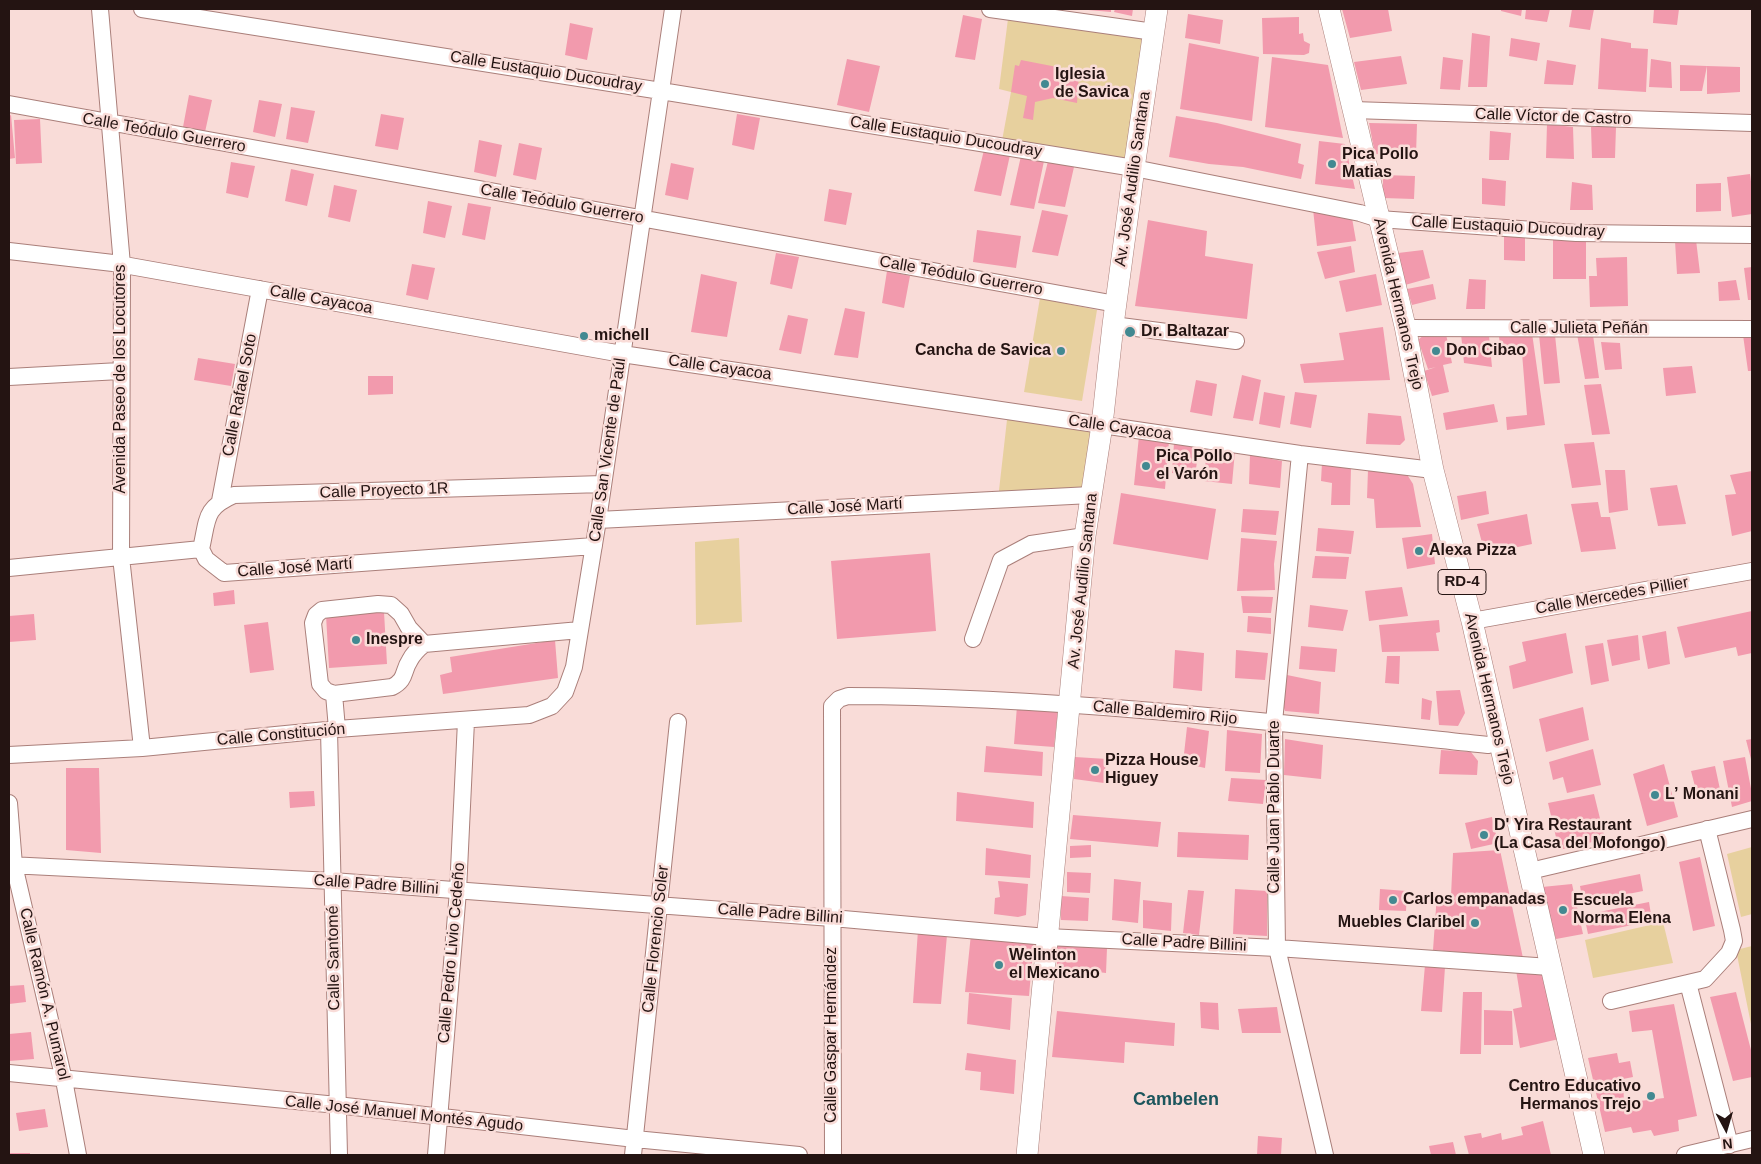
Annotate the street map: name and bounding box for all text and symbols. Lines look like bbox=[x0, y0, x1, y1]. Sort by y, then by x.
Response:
street label: Calle Eustaquio Ducoudray bbox=[449, 47, 643, 97]
place label: Iglesia de Savica bbox=[1055, 65, 1129, 103]
marker: Iglesia de Savica bbox=[1039, 78, 1051, 90]
street label: Av. José Audilio Santana bbox=[1111, 90, 1155, 268]
street label: Calle Víctor de Castro bbox=[1474, 105, 1632, 129]
street label: Calle Teódulo Guerrero bbox=[81, 109, 247, 157]
street label: Calle Eustaquio Ducoudray bbox=[849, 112, 1043, 162]
place label: Pica Pollo Matias bbox=[1342, 145, 1418, 183]
marker: Pica Pollo Matias bbox=[1326, 158, 1338, 170]
street label: Calle Teódulo Guerrero bbox=[479, 180, 645, 228]
street label: Calle Eustaquio Ducoudray bbox=[1411, 212, 1605, 242]
street label: Avenida Hermanos Trejo bbox=[1369, 216, 1427, 392]
street label: Calle Teódulo Guerrero bbox=[878, 252, 1044, 300]
street label: Avenida Paseo de los Locutores bbox=[111, 264, 131, 494]
street label: Calle Cayacoa bbox=[268, 282, 374, 318]
street label: Calle Julieta Peñán bbox=[1510, 319, 1648, 339]
place label: Dr. Baltazar bbox=[1141, 322, 1229, 342]
marker: Dr. Baltazar bbox=[1123, 325, 1137, 339]
place label: michell bbox=[594, 326, 649, 346]
marker: michell bbox=[578, 330, 590, 342]
street label: Calle Rafael Soto bbox=[219, 332, 261, 458]
place label: Cancha de Savica bbox=[915, 341, 1051, 361]
place label: Don Cibao bbox=[1446, 341, 1526, 361]
marker: Cancha de Savica bbox=[1055, 345, 1067, 357]
marker: Don Cibao bbox=[1430, 345, 1442, 357]
street label: Calle Cayacoa bbox=[667, 351, 773, 385]
street label: Calle San Vicente de Paúl bbox=[586, 357, 630, 543]
street label: Calle Cayacoa bbox=[1067, 411, 1173, 445]
place label: Pica Pollo el Varón bbox=[1156, 447, 1232, 485]
marker: Pica Pollo el Varón bbox=[1140, 460, 1152, 472]
street label: Calle Proyecto 1R bbox=[319, 479, 449, 503]
street label: Av. José Audilio Santana bbox=[1064, 492, 1102, 670]
street label: Calle José Martí bbox=[787, 494, 903, 520]
place label: Alexa Pizza bbox=[1429, 541, 1516, 561]
marker: Alexa Pizza bbox=[1413, 545, 1425, 557]
street label: Calle José Martí bbox=[237, 554, 353, 582]
road number: RD-4 bbox=[1438, 570, 1486, 594]
street label: Calle Mercedes Pillier bbox=[1534, 573, 1690, 619]
street label: Avenida Hermanos Trejo bbox=[1460, 611, 1518, 787]
place label: Inespre bbox=[366, 630, 423, 650]
marker: Inespre bbox=[350, 634, 362, 646]
street label: Calle Baldemiro Rijo bbox=[1092, 697, 1238, 729]
street label: Calle Constitución bbox=[216, 720, 346, 750]
street label: Calle Juan Pablo Duarte bbox=[1265, 720, 1285, 894]
place label: Pizza House Higuey bbox=[1105, 751, 1198, 789]
marker: Pizza House Higuey bbox=[1089, 764, 1101, 776]
place label: L’ Monani bbox=[1665, 785, 1739, 805]
marker: L’ Monani bbox=[1649, 789, 1661, 801]
place label: D' Yira Restaurant (La Casa del Mofongo) bbox=[1494, 816, 1666, 854]
marker: D' Yira Restaurant (La Casa del Mofongo) bbox=[1478, 829, 1490, 841]
street label: Calle Pedro Livio Cedeño bbox=[435, 862, 469, 1044]
street label: Calle Florencio Soler bbox=[639, 864, 673, 1014]
street label: Calle Padre Billini bbox=[313, 871, 439, 899]
place label: Carlos empanadas bbox=[1403, 890, 1545, 910]
place label: Escuela Norma Elena bbox=[1573, 891, 1671, 929]
marker: Carlos empanadas bbox=[1387, 894, 1399, 906]
street label: Calle Padre Billini bbox=[717, 900, 843, 928]
marker: Escuela Norma Elena bbox=[1557, 904, 1569, 916]
street label: Calle Santomé bbox=[323, 905, 345, 1011]
street label: Calle Ramón A. Pumarol bbox=[15, 906, 73, 1082]
place label: Muebles Claribel bbox=[1338, 913, 1465, 933]
marker: Muebles Claribel bbox=[1469, 917, 1481, 929]
street label: Calle Padre Billini bbox=[1121, 930, 1247, 956]
place label: Welinton el Mexicano bbox=[1009, 946, 1100, 984]
street label: Calle Gaspar Hernández bbox=[822, 947, 842, 1123]
marker: Welinton el Mexicano bbox=[993, 959, 1005, 971]
place label: Centro Educativo Hermanos Trejo bbox=[1509, 1077, 1641, 1115]
district label: Cambelen bbox=[1133, 1089, 1219, 1111]
marker: Centro Educativo Hermanos Trejo bbox=[1645, 1090, 1657, 1102]
street label: Calle José Manuel Montés Agudo bbox=[284, 1092, 524, 1136]
north arrow bbox=[1701, 1104, 1751, 1154]
text: N bbox=[1722, 1135, 1733, 1152]

